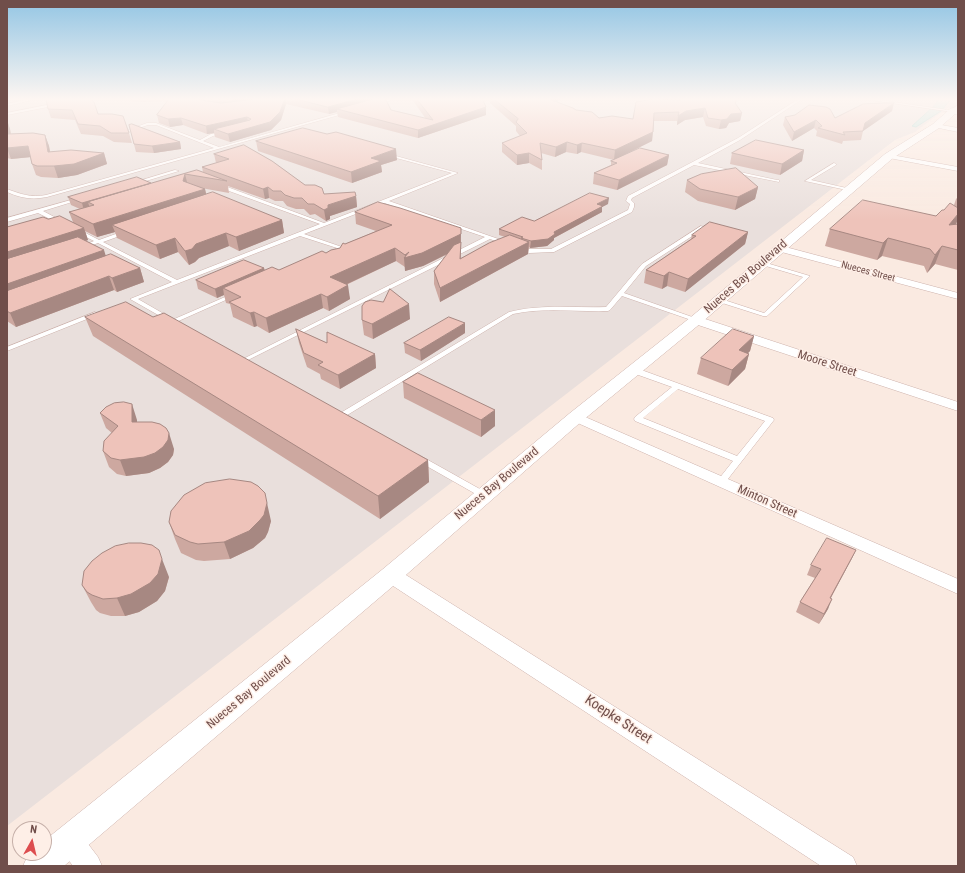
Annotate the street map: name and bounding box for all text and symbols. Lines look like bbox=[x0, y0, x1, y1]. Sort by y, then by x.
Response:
street label: Nueces Bay Boulevard bbox=[702, 237, 790, 317]
street label: Nueces Street bbox=[840, 259, 896, 285]
street label: Moore Street bbox=[796, 348, 858, 380]
street label: Nueces Bay Boulevard bbox=[452, 445, 542, 523]
street label: Minton Street bbox=[735, 482, 799, 522]
street label: Nueces Bay Boulevard bbox=[204, 654, 294, 732]
street label: Koepke Street bbox=[581, 692, 655, 748]
north arrow bbox=[12, 821, 52, 861]
text: N bbox=[29, 823, 38, 837]

